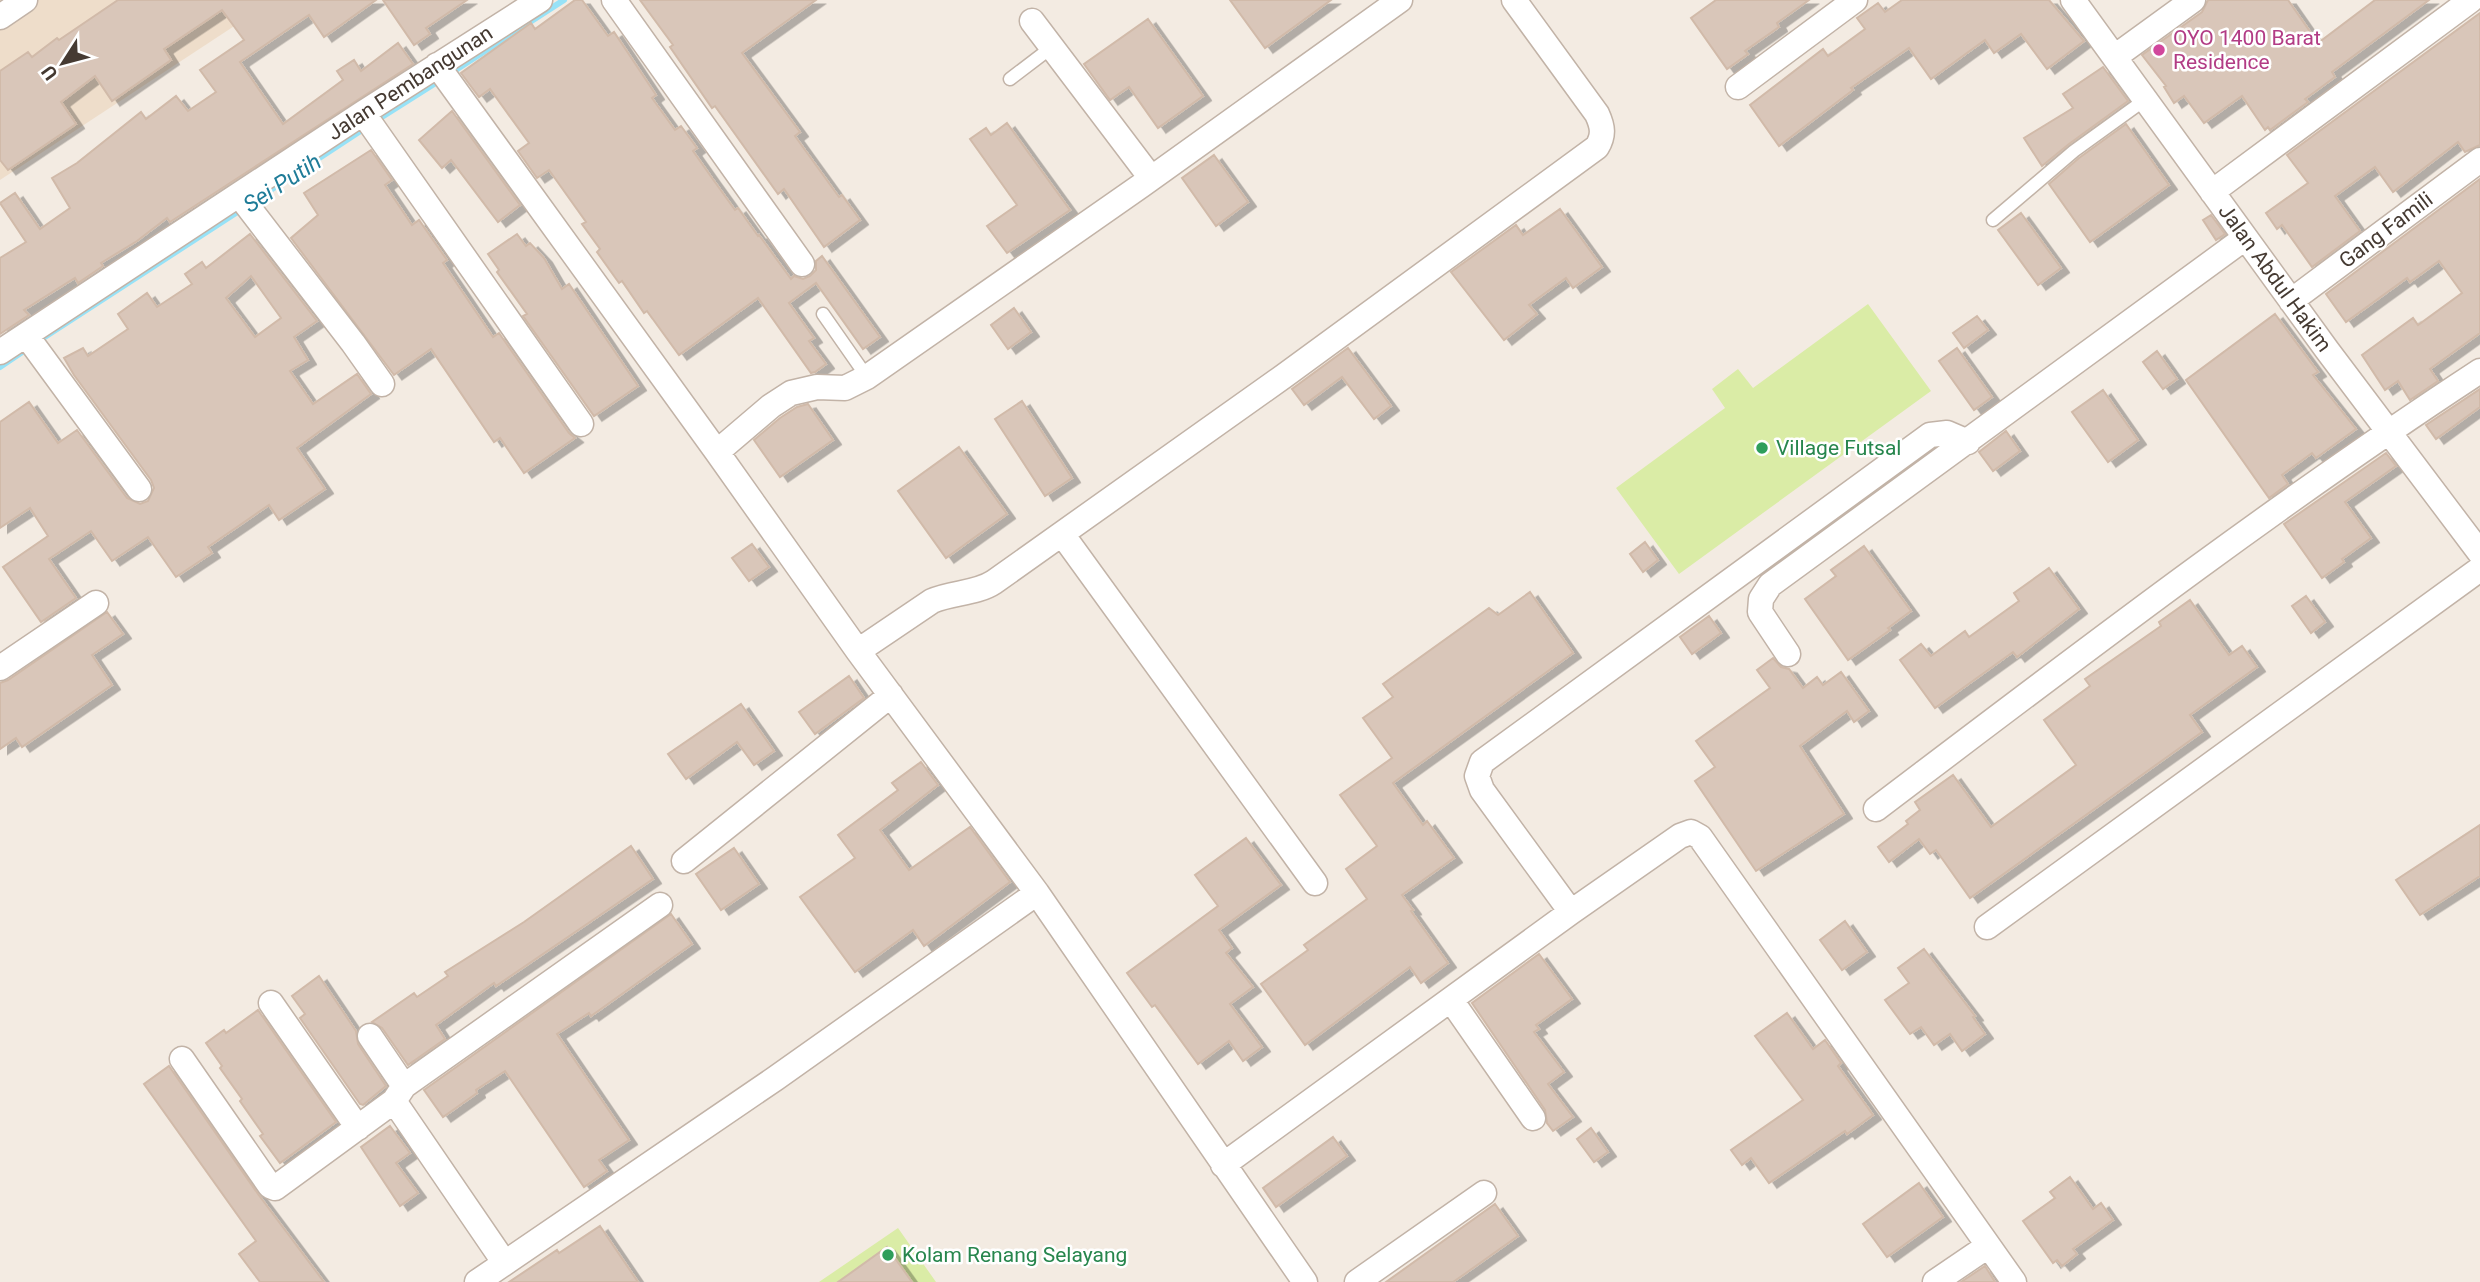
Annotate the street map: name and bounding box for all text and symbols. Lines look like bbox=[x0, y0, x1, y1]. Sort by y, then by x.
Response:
street label: Jalan Pembangunan bbox=[323, 21, 497, 145]
place label: OYO 1400 Barat Residence bbox=[2173, 26, 2321, 74]
north arrow bbox=[28, 28, 98, 98]
marker: OYO 1400 Barat Residence bbox=[2151, 42, 2167, 58]
text: U bbox=[37, 61, 63, 85]
water label: Sei Putih bbox=[238, 148, 326, 219]
street label: Gang Famili bbox=[2335, 187, 2437, 273]
street label: Jalan Abdul Hakim bbox=[2214, 200, 2336, 356]
place label: Village Futsal bbox=[1776, 436, 1901, 460]
marker: Village Futsal bbox=[1754, 440, 1770, 456]
place label: Kolam Renang Selayang bbox=[902, 1243, 1127, 1267]
marker: Kolam Renang Selayang bbox=[880, 1247, 896, 1263]

